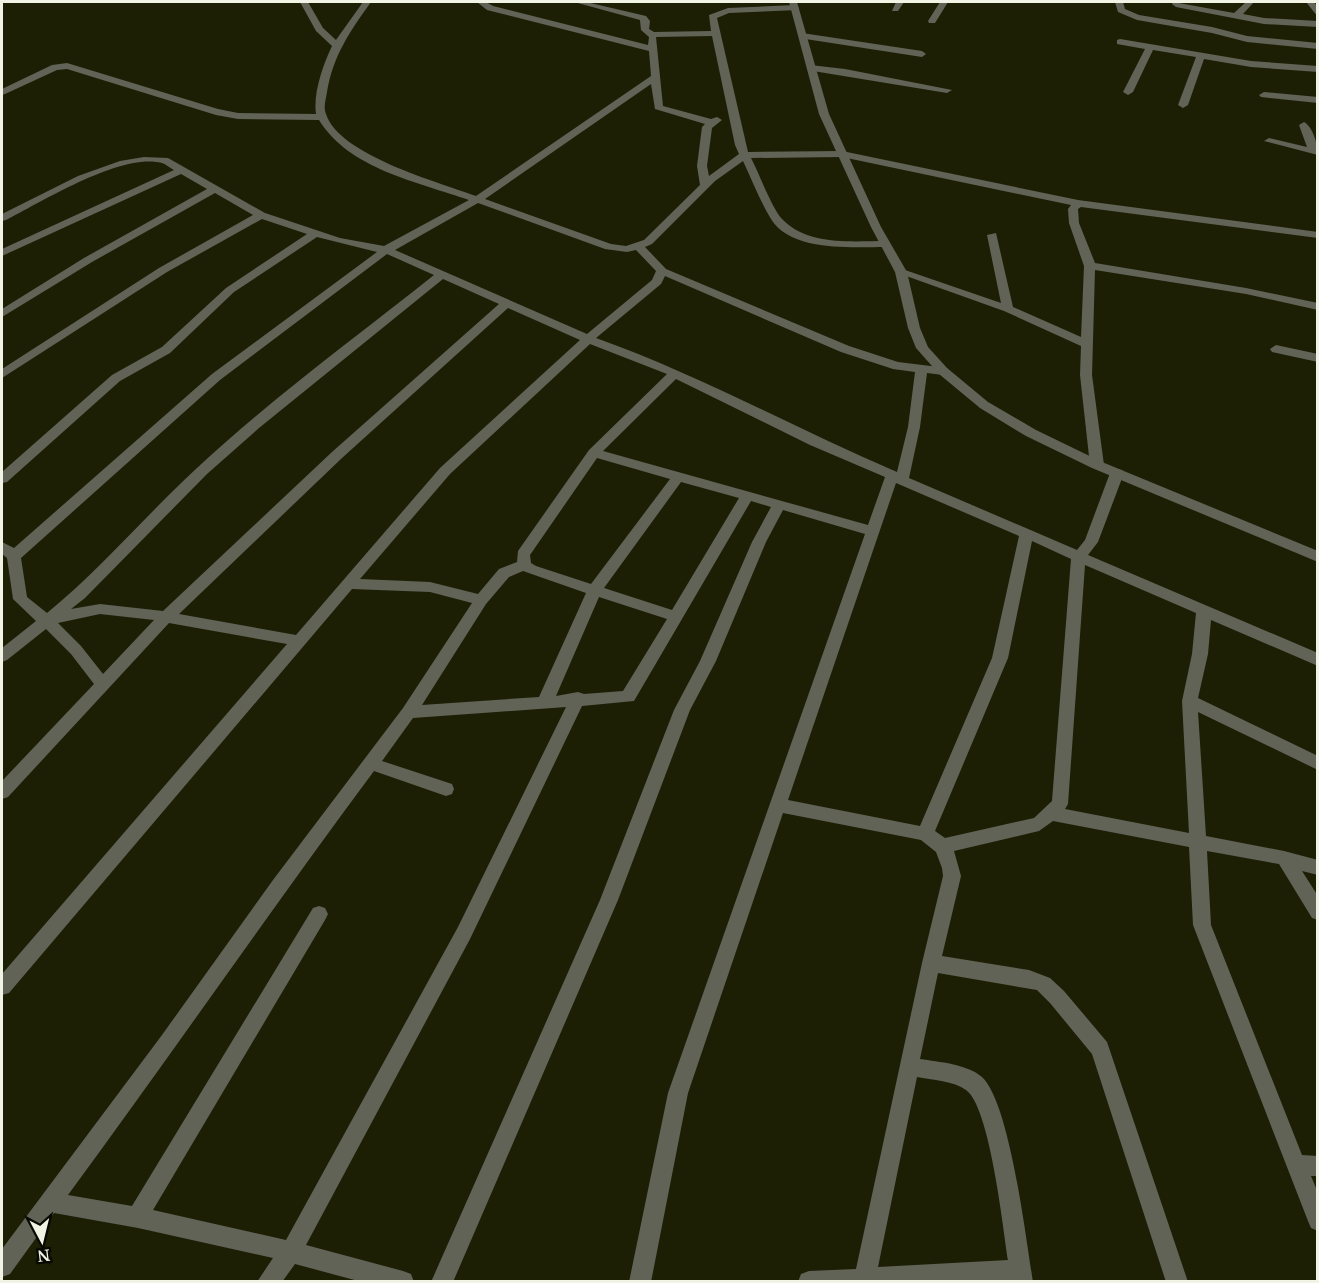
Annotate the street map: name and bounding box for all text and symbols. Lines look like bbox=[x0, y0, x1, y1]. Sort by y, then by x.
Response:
north arrow bbox=[12, 1211, 72, 1271]
text: N bbox=[36, 1244, 51, 1268]

